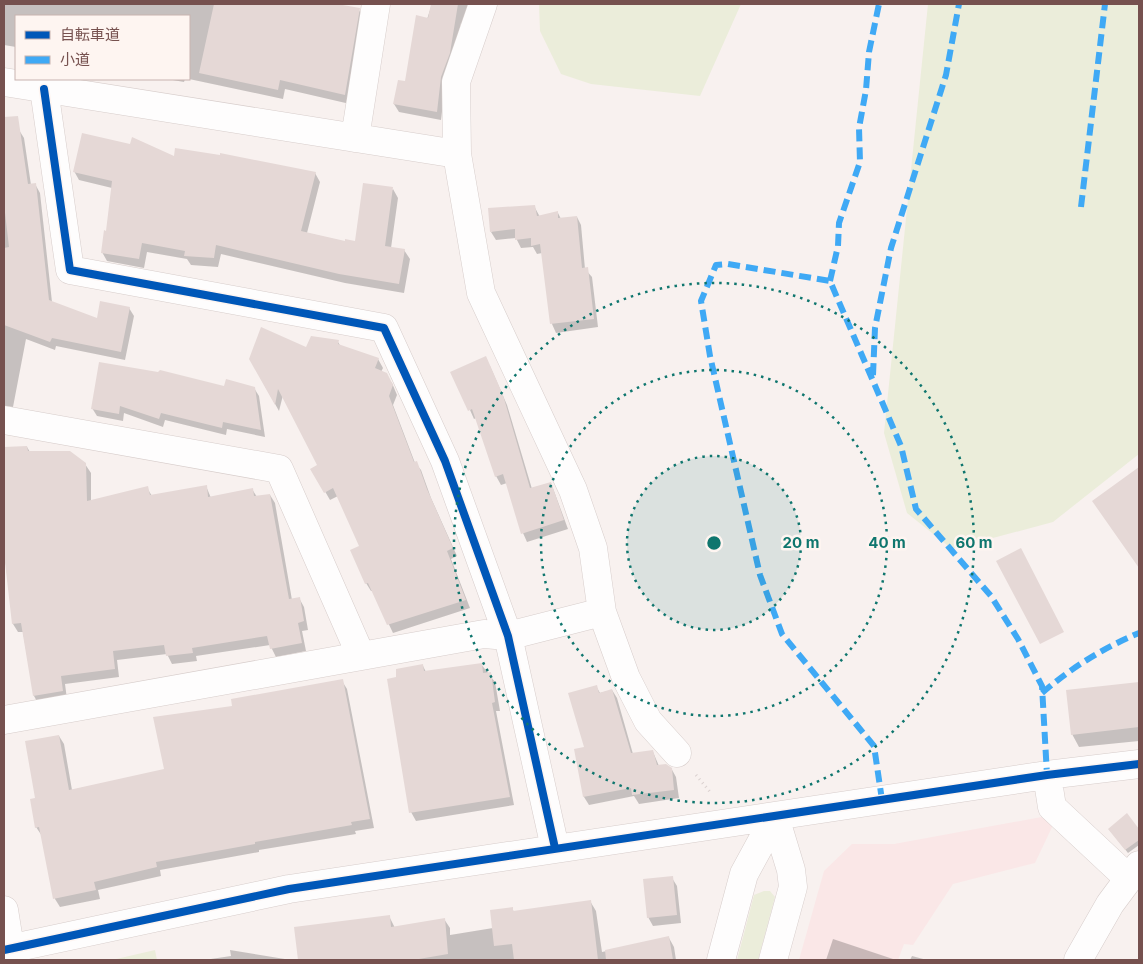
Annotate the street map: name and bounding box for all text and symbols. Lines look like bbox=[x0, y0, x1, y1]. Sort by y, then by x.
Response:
legend bbox=[15, 15, 190, 80]
text: 自転車道 bbox=[60, 25, 120, 44]
text: 小道 bbox=[60, 50, 90, 69]
text: 20 m bbox=[783, 533, 819, 552]
text: 40 m bbox=[868, 533, 906, 552]
text: 60 m bbox=[955, 533, 993, 552]
centre of rings bbox=[705, 534, 723, 552]

